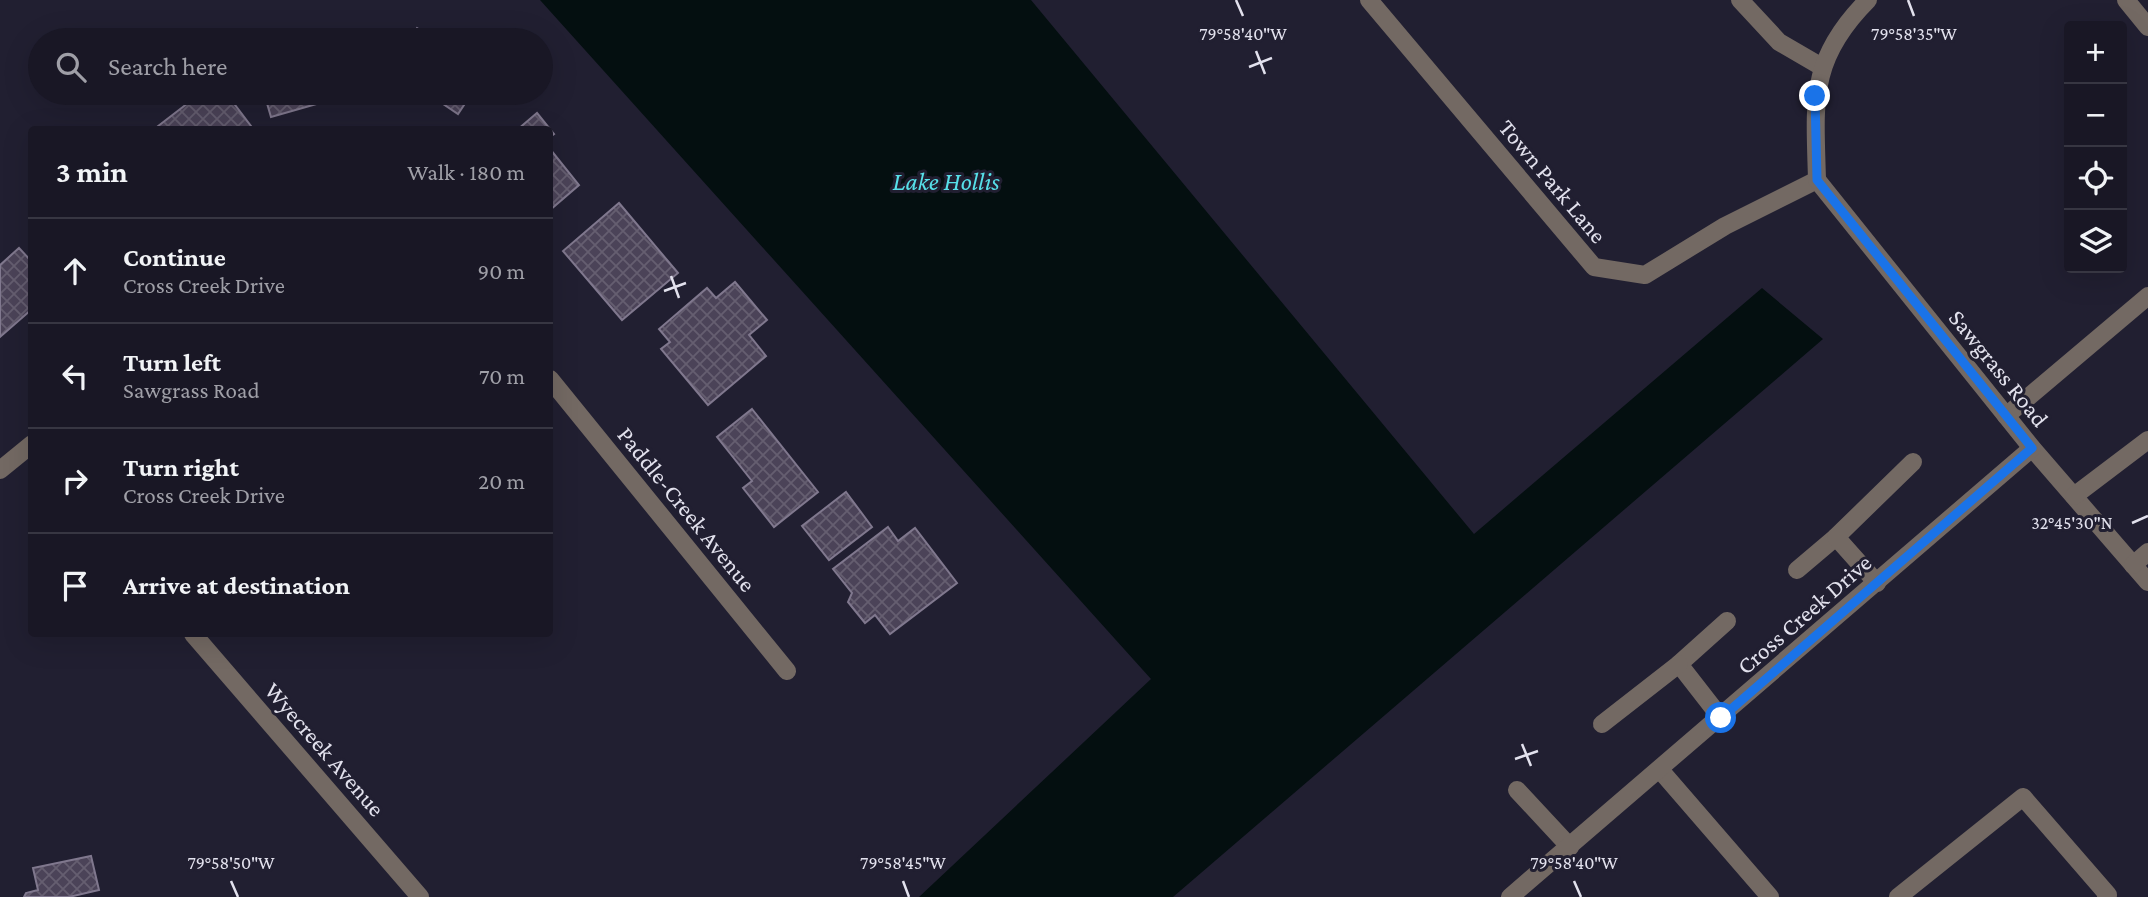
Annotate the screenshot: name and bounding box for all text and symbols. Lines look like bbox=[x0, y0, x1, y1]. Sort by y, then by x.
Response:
map controls bbox=[2064, 21, 2127, 273]
button: + bbox=[2064, 21, 2127, 84]
text: 79°58'40"W bbox=[1199, 24, 1287, 44]
text: 79°58'35"W bbox=[1871, 24, 1957, 44]
search box bbox=[28, 28, 553, 105]
icon: search bbox=[52, 48, 90, 86]
text: Search here bbox=[108, 52, 227, 81]
route end bbox=[1799, 80, 1830, 111]
button: − bbox=[2064, 84, 2127, 147]
street label: Town Park Lane bbox=[1494, 114, 1612, 248]
button: locate bbox=[2064, 147, 2127, 210]
text: 3 min bbox=[56, 155, 128, 188]
text: Walk · 180 m bbox=[407, 159, 525, 185]
water label: Lake Hollis bbox=[892, 167, 1000, 196]
button: layers bbox=[2064, 210, 2127, 273]
text: Continue bbox=[123, 243, 226, 272]
icon: ahead bbox=[56, 252, 94, 290]
text: 90 m bbox=[478, 258, 525, 284]
text: Cross Creek Drive bbox=[123, 272, 285, 298]
street label: Sawgrass Road bbox=[1944, 304, 2055, 432]
text: Turn left bbox=[123, 348, 221, 377]
icon: left bbox=[56, 357, 94, 395]
text: 70 m bbox=[479, 363, 525, 389]
text: Sawgrass Road bbox=[123, 377, 260, 403]
street label: Paddle-Creek Avenue bbox=[612, 421, 762, 597]
text: Turn right bbox=[123, 453, 239, 482]
icon: right bbox=[56, 462, 94, 500]
text: 20 m bbox=[478, 468, 525, 494]
text: Cross Creek Drive bbox=[123, 482, 285, 508]
text: 32°45'30"N bbox=[2031, 513, 2113, 533]
street label: Cross Creek Drive bbox=[1731, 548, 1877, 680]
icon: arrive bbox=[56, 567, 94, 605]
text: Arrive at destination bbox=[123, 571, 350, 600]
street label: Wyecreek Avenue bbox=[259, 676, 391, 822]
route start bbox=[1705, 702, 1736, 733]
text: 79°58'50"W bbox=[187, 853, 275, 873]
text: 79°58'45"W bbox=[860, 853, 946, 873]
text: 79°58'40"W bbox=[1530, 853, 1618, 873]

